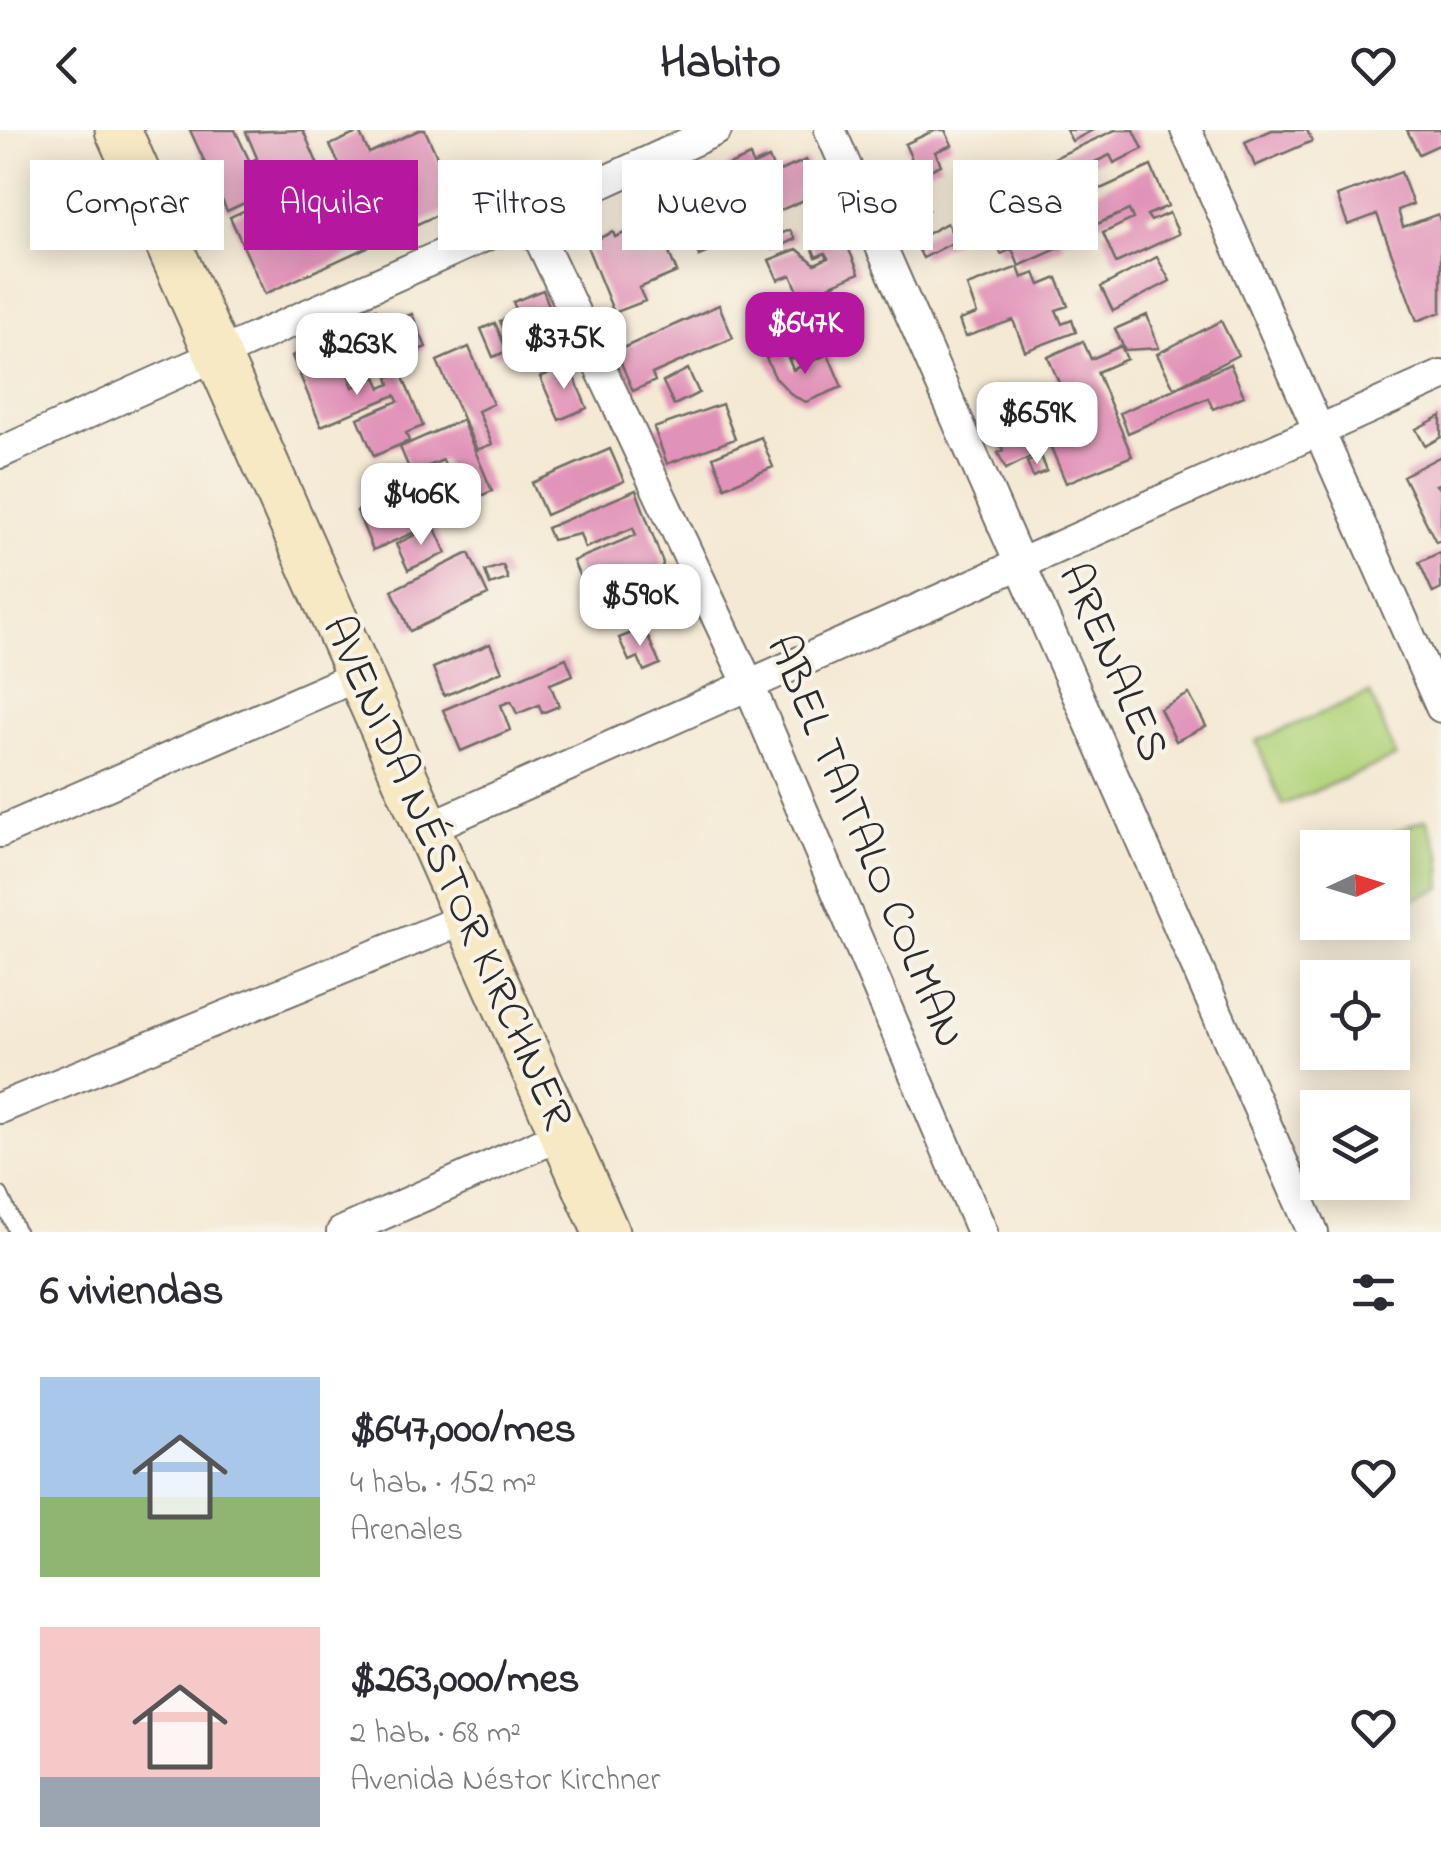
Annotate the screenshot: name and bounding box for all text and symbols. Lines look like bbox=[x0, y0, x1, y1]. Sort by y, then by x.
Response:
text: Habito bbox=[660, 32, 781, 98]
icon: back bbox=[40, 38, 95, 93]
icon: heart bbox=[1346, 38, 1401, 93]
chip: Comprar bbox=[30, 160, 224, 250]
chip: Alquilar bbox=[244, 160, 418, 250]
chip: Filtros bbox=[438, 160, 602, 250]
chip: Nuevo bbox=[622, 160, 783, 250]
chip: Piso bbox=[803, 160, 933, 250]
chip: Casa bbox=[953, 160, 1098, 250]
pin: $647K bbox=[735, 292, 875, 377]
text: $647K bbox=[767, 301, 843, 348]
pin: $375K bbox=[494, 307, 634, 392]
pin: $263K bbox=[287, 313, 427, 398]
text: $375K bbox=[524, 316, 604, 363]
text: $263K bbox=[318, 322, 396, 369]
pin: $659K bbox=[967, 382, 1107, 467]
text: $659K bbox=[999, 391, 1075, 438]
pin: $406K bbox=[351, 463, 491, 548]
text: $406K bbox=[383, 472, 459, 519]
street label: ARENALES bbox=[1039, 553, 1185, 773]
pin: $590K bbox=[570, 564, 710, 649]
text: $590K bbox=[602, 573, 678, 620]
street label: AVENIDA NÉSTOR KIRCHNER bbox=[303, 606, 589, 1140]
street label: ABEL TAITALO COLMAN bbox=[747, 625, 981, 1059]
north arrow bbox=[1300, 830, 1410, 940]
map controls bbox=[1300, 830, 1410, 1200]
button: locate bbox=[1300, 960, 1410, 1070]
button: layers bbox=[1300, 1090, 1410, 1200]
text: 6 viviendas bbox=[40, 1262, 224, 1323]
icon: filters bbox=[1346, 1265, 1401, 1320]
text: $647,000/mes bbox=[350, 1400, 576, 1461]
icon: home bbox=[120, 1417, 240, 1537]
icon: heart bbox=[1346, 1450, 1401, 1505]
text: 4 hab. · 152 m² bbox=[350, 1461, 537, 1508]
text: Arenales bbox=[350, 1508, 463, 1555]
text: $263,000/mes bbox=[350, 1650, 580, 1711]
icon: home bbox=[120, 1667, 240, 1787]
icon: heart bbox=[1346, 1700, 1401, 1755]
text: 2 hab. · 68 m² bbox=[350, 1711, 521, 1758]
text: Avenida Néstor Kirchner bbox=[350, 1758, 660, 1805]

